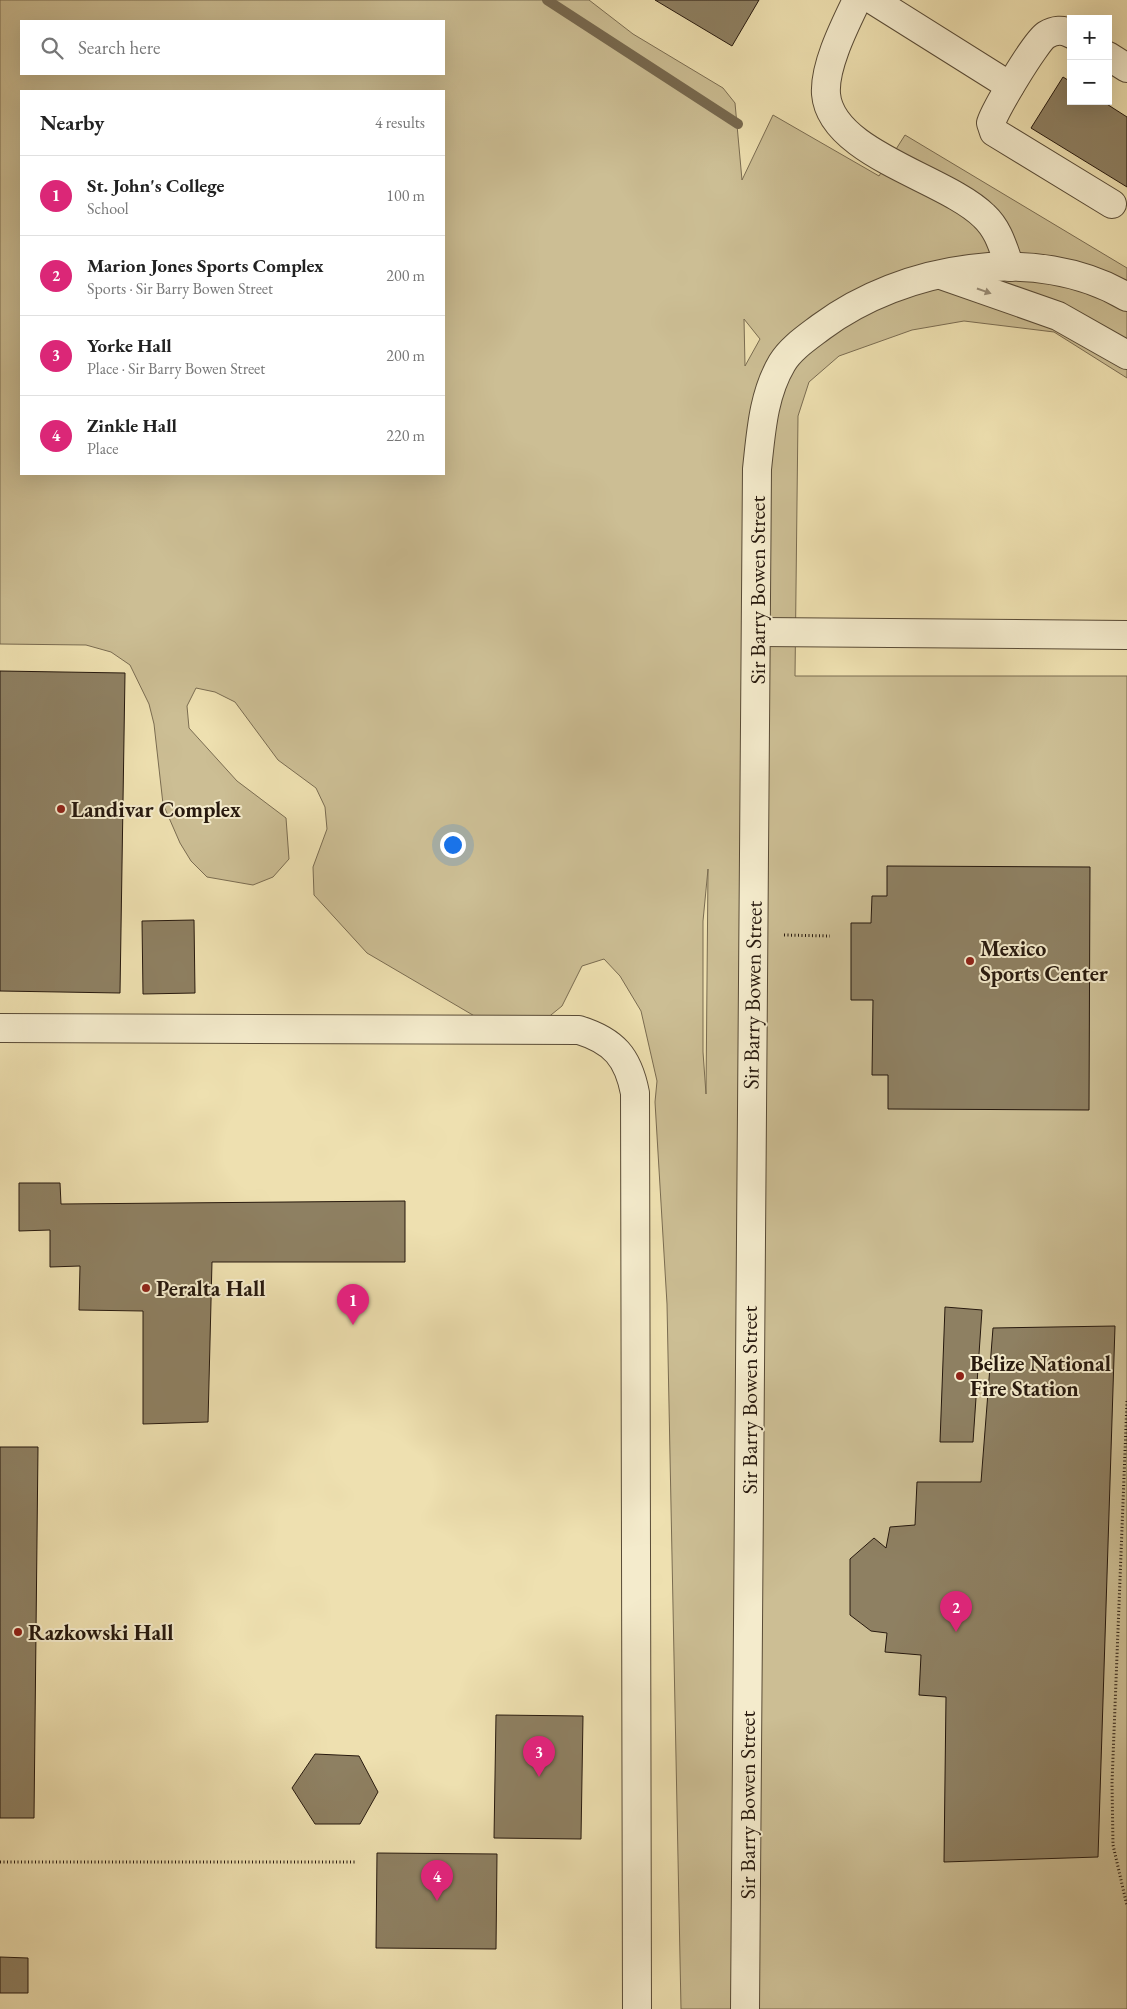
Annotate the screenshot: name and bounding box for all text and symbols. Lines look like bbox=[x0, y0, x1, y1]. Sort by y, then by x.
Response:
map controls bbox=[1067, 15, 1112, 105]
button: + bbox=[1067, 15, 1112, 60]
search box bbox=[20, 20, 445, 75]
icon: search bbox=[38, 34, 66, 62]
text: Search here bbox=[78, 35, 160, 60]
button: − bbox=[1067, 60, 1112, 105]
text: Nearby bbox=[40, 109, 104, 136]
text: 4 results bbox=[375, 112, 425, 133]
text: St. John's College bbox=[87, 173, 224, 198]
text: 1 bbox=[52, 185, 60, 206]
text: 100 m bbox=[386, 185, 425, 206]
text: School bbox=[87, 198, 129, 219]
text: Marion Jones Sports Complex bbox=[87, 253, 324, 278]
text: 2 bbox=[52, 265, 60, 286]
text: 200 m bbox=[386, 265, 425, 286]
text: Sports · Sir Barry Bowen Street bbox=[87, 278, 273, 299]
one-way arrow bbox=[977, 287, 992, 295]
text: Yorke Hall bbox=[87, 333, 172, 358]
text: 3 bbox=[52, 345, 60, 366]
text: 200 m bbox=[386, 345, 425, 366]
text: Place · Sir Barry Bowen Street bbox=[87, 358, 265, 379]
text: Zinkle Hall bbox=[87, 413, 177, 438]
text: 4 bbox=[52, 425, 60, 446]
text: 220 m bbox=[386, 425, 425, 446]
text: Place bbox=[87, 438, 119, 459]
street label: Sir Barry Bowen Street bbox=[743, 496, 772, 684]
place label: Landivar Complex bbox=[71, 795, 241, 824]
marker: Landivar Complex bbox=[55, 803, 67, 815]
your location bbox=[440, 832, 466, 858]
street label: Sir Barry Bowen Street bbox=[736, 900, 769, 1090]
place label: Mexico Sports Center bbox=[980, 934, 1109, 988]
marker: Mexico Sports Center bbox=[964, 955, 976, 967]
place label: Peralta Hall bbox=[156, 1274, 265, 1303]
marker: Peralta Hall bbox=[140, 1282, 152, 1294]
pin: 1 bbox=[337, 1284, 369, 1325]
street label: Sir Barry Bowen Street bbox=[735, 1306, 764, 1494]
place label: Belize National Fire Station bbox=[970, 1349, 1111, 1403]
marker: Belize National Fire Station bbox=[954, 1370, 966, 1382]
pin: 2 bbox=[940, 1591, 972, 1632]
place label: Razkowski Hall bbox=[28, 1618, 174, 1647]
marker: Razkowski Hall bbox=[12, 1626, 24, 1638]
street label: Sir Barry Bowen Street bbox=[733, 1711, 762, 1899]
pin: 3 bbox=[523, 1736, 555, 1777]
pin: 4 bbox=[421, 1860, 453, 1901]

